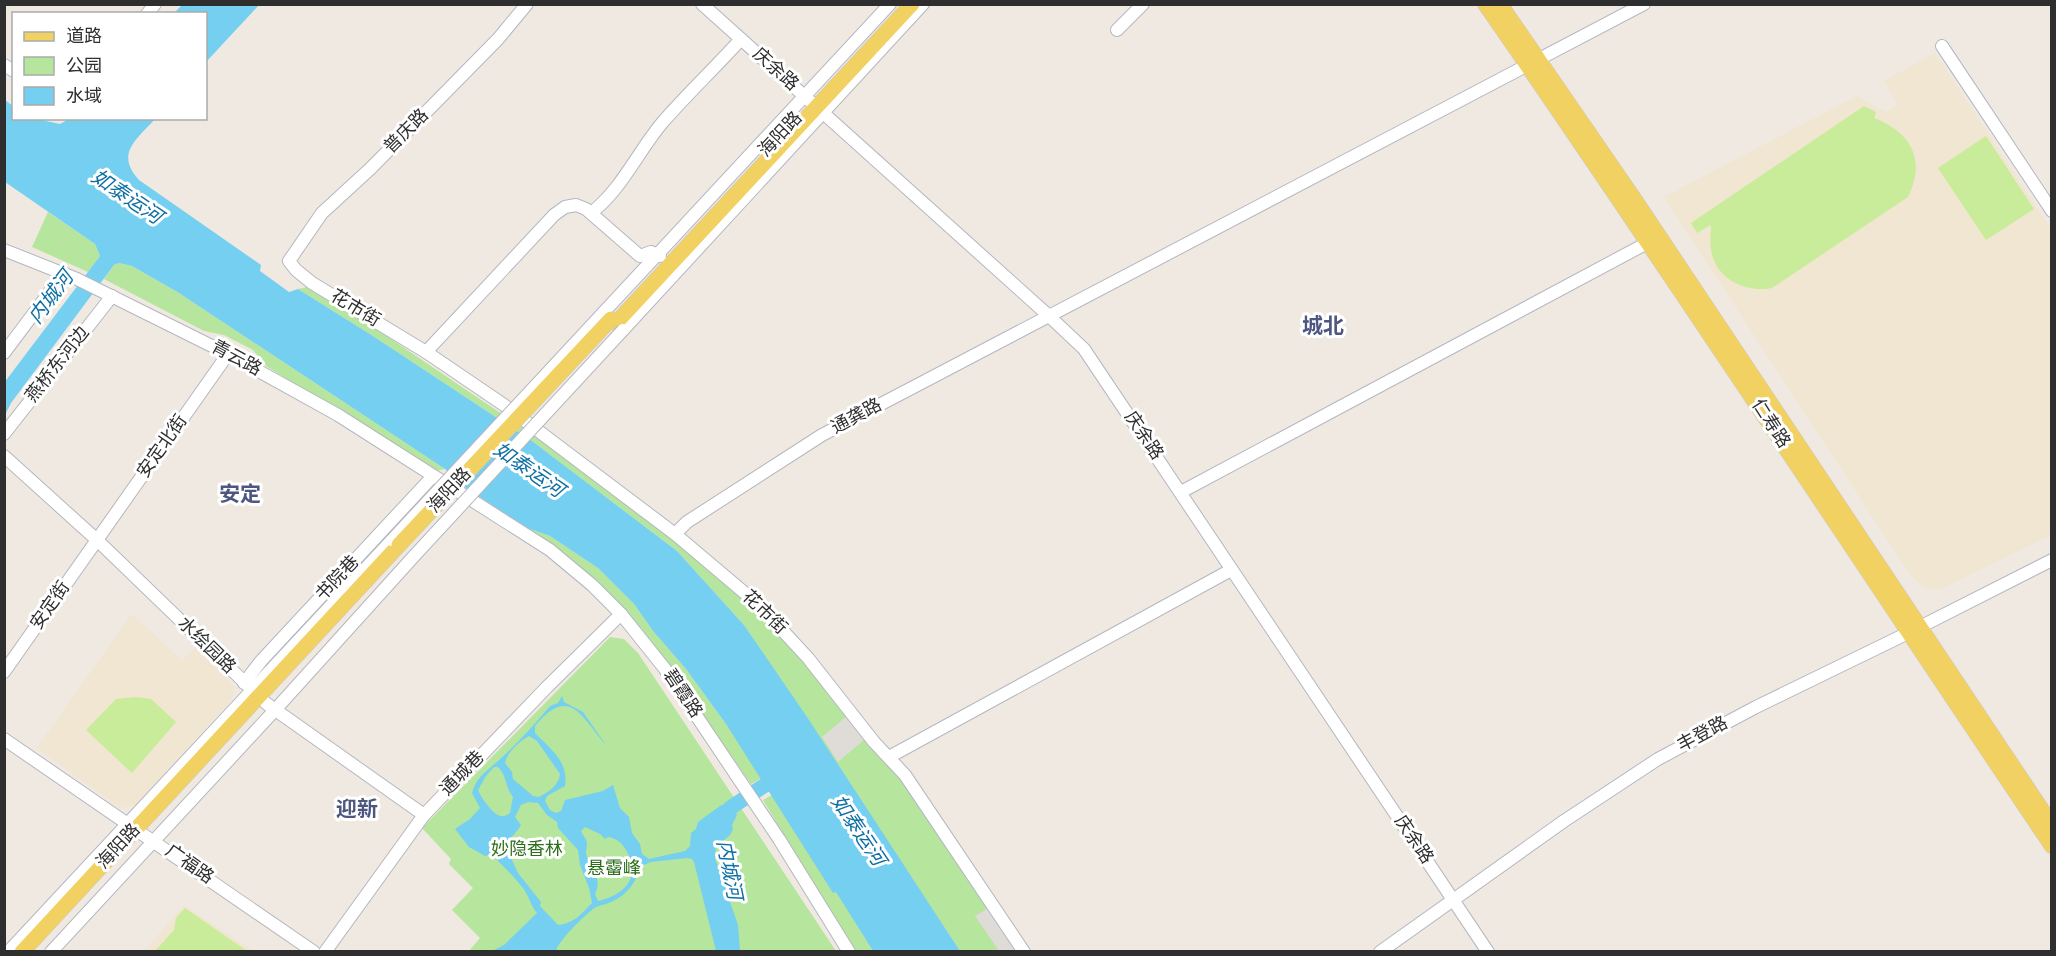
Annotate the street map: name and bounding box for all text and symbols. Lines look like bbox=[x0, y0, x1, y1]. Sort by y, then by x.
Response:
legend bbox=[12, 12, 207, 120]
text: 道路 bbox=[66, 26, 102, 49]
street label: 庆余路 bbox=[747, 43, 803, 97]
text: 公园 bbox=[66, 56, 102, 79]
text: 水域 bbox=[66, 86, 102, 109]
street label: 普庆路 bbox=[380, 105, 434, 159]
street label: 海阳路 bbox=[754, 107, 808, 163]
water label: 如泰运河 bbox=[86, 165, 170, 233]
water label: 内城河 bbox=[24, 263, 83, 330]
street label: 花市街 bbox=[326, 285, 384, 333]
district label: 城北 bbox=[1302, 314, 1344, 341]
street label: 燕桥东河边 bbox=[21, 322, 95, 408]
street label: 青云路 bbox=[207, 336, 265, 382]
street label: 通龚路 bbox=[828, 394, 886, 440]
street label: 仁寿路 bbox=[1746, 395, 1794, 453]
street label: 庆余路 bbox=[1118, 407, 1168, 465]
street label: 安定北街 bbox=[133, 411, 193, 483]
water label: 如泰运河 bbox=[488, 437, 571, 507]
street label: 海阳路 bbox=[423, 463, 477, 519]
district label: 安定 bbox=[219, 482, 261, 509]
street label: 书院巷 bbox=[311, 551, 365, 607]
street label: 安定街 bbox=[26, 577, 76, 635]
street label: 花市街 bbox=[737, 586, 791, 640]
street label: 水绘园路 bbox=[172, 613, 240, 679]
street label: 碧霞路 bbox=[657, 665, 707, 723]
street label: 丰登路 bbox=[1674, 712, 1732, 758]
street label: 通城巷 bbox=[436, 747, 490, 801]
water label: 如泰运河 bbox=[824, 791, 892, 875]
district label: 迎新 bbox=[336, 797, 378, 824]
street label: 庆余路 bbox=[1388, 811, 1438, 869]
street label: 海阳路 bbox=[92, 819, 146, 875]
water label: 内城河 bbox=[710, 838, 747, 906]
park label: 妙隐香林 bbox=[491, 839, 563, 862]
street label: 广福路 bbox=[160, 840, 218, 890]
park label: 悬霤峰 bbox=[587, 858, 641, 881]

